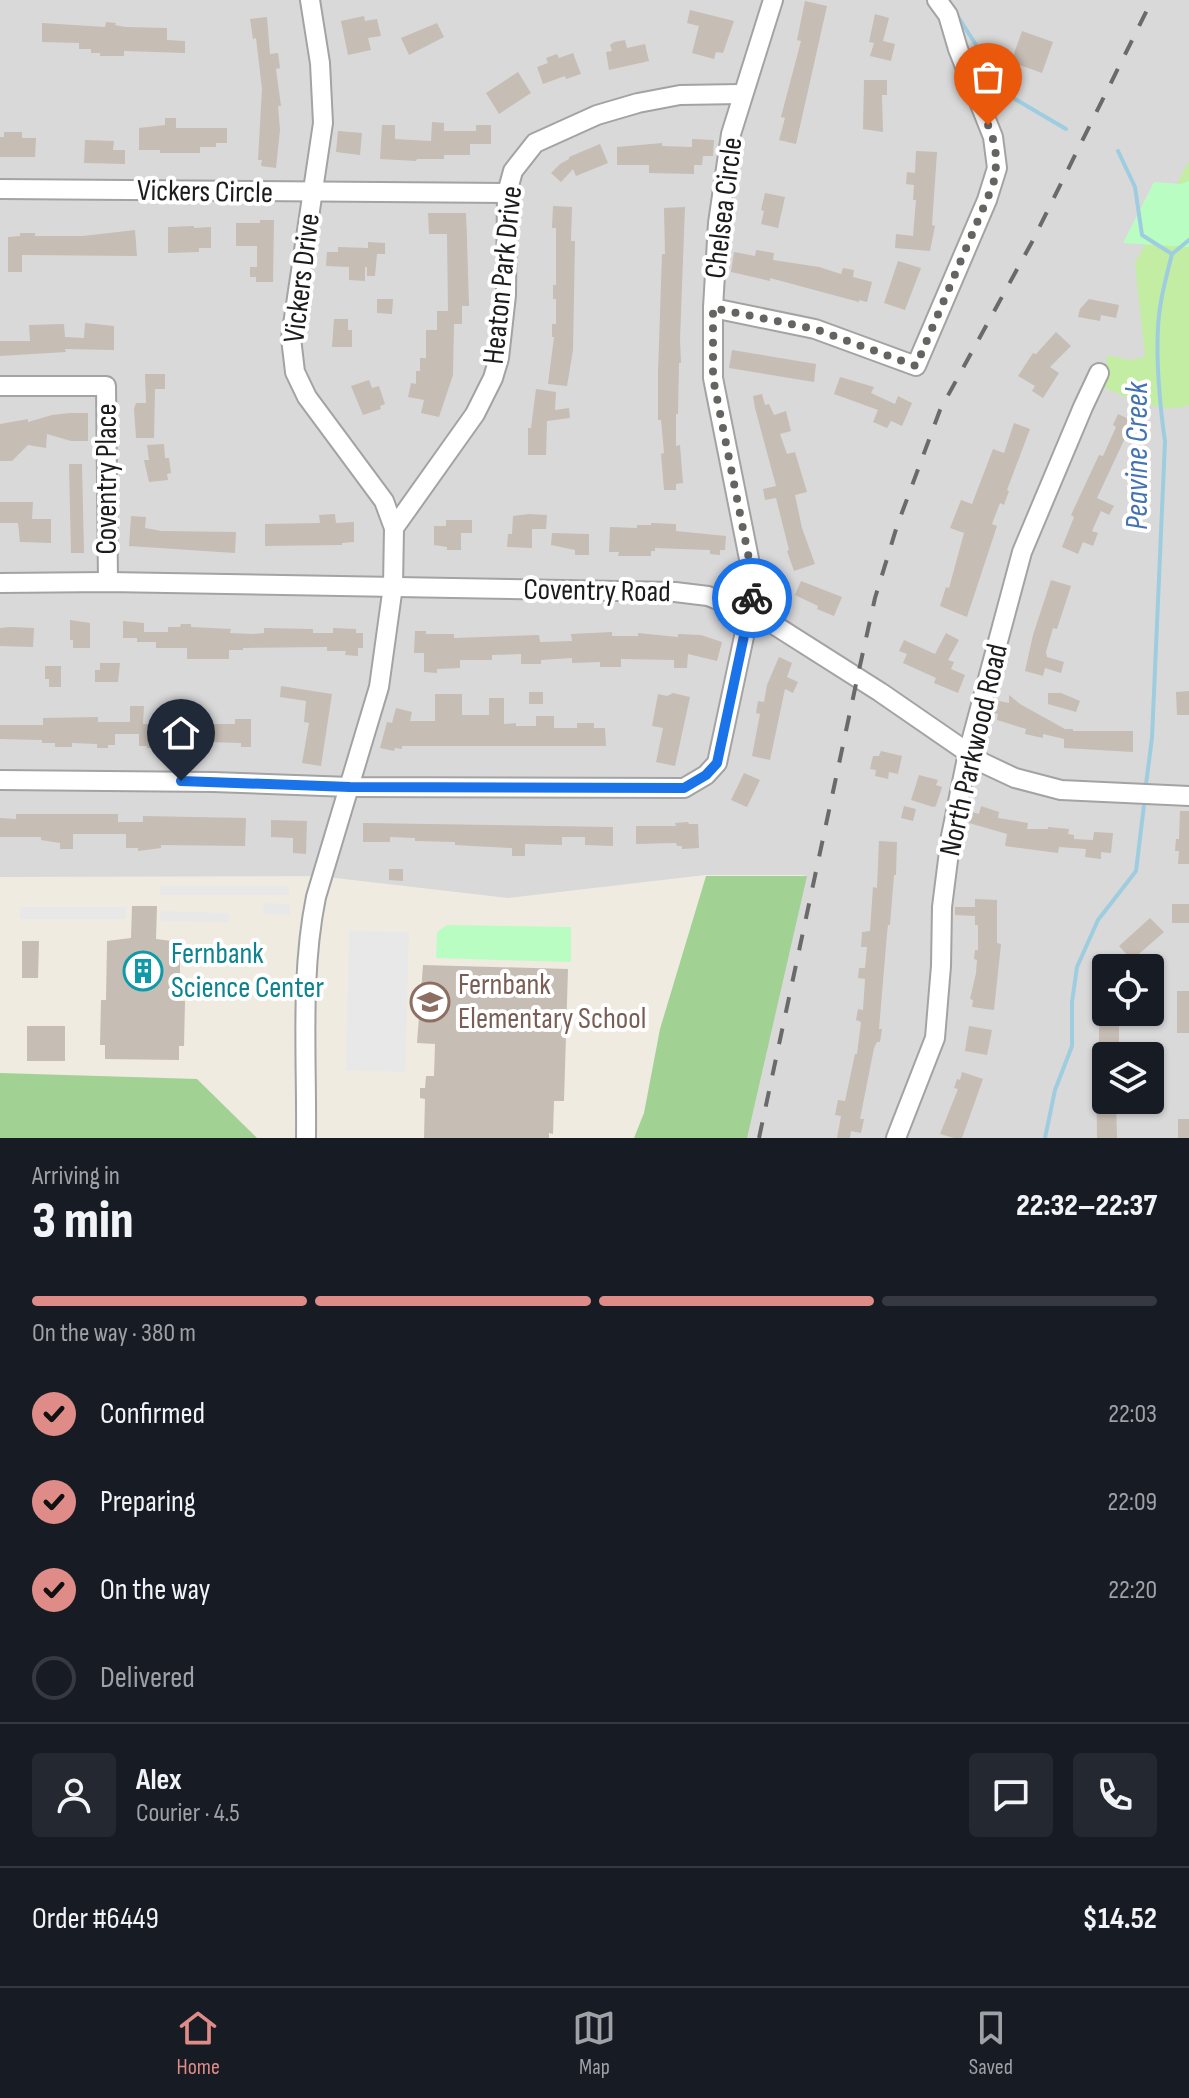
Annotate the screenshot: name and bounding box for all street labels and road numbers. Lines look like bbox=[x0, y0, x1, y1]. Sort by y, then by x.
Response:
street label: Chelsea Circle bbox=[697, 135, 751, 281]
street label: Vickers Circle bbox=[137, 173, 273, 211]
street label: Heaton Park Drive bbox=[476, 184, 530, 366]
street label: Vickers Drive bbox=[276, 211, 328, 345]
street label: Coventry Place bbox=[89, 403, 125, 555]
street label: Coventry Road bbox=[523, 572, 671, 610]
street label: North Parkwood Road bbox=[932, 641, 1016, 859]

